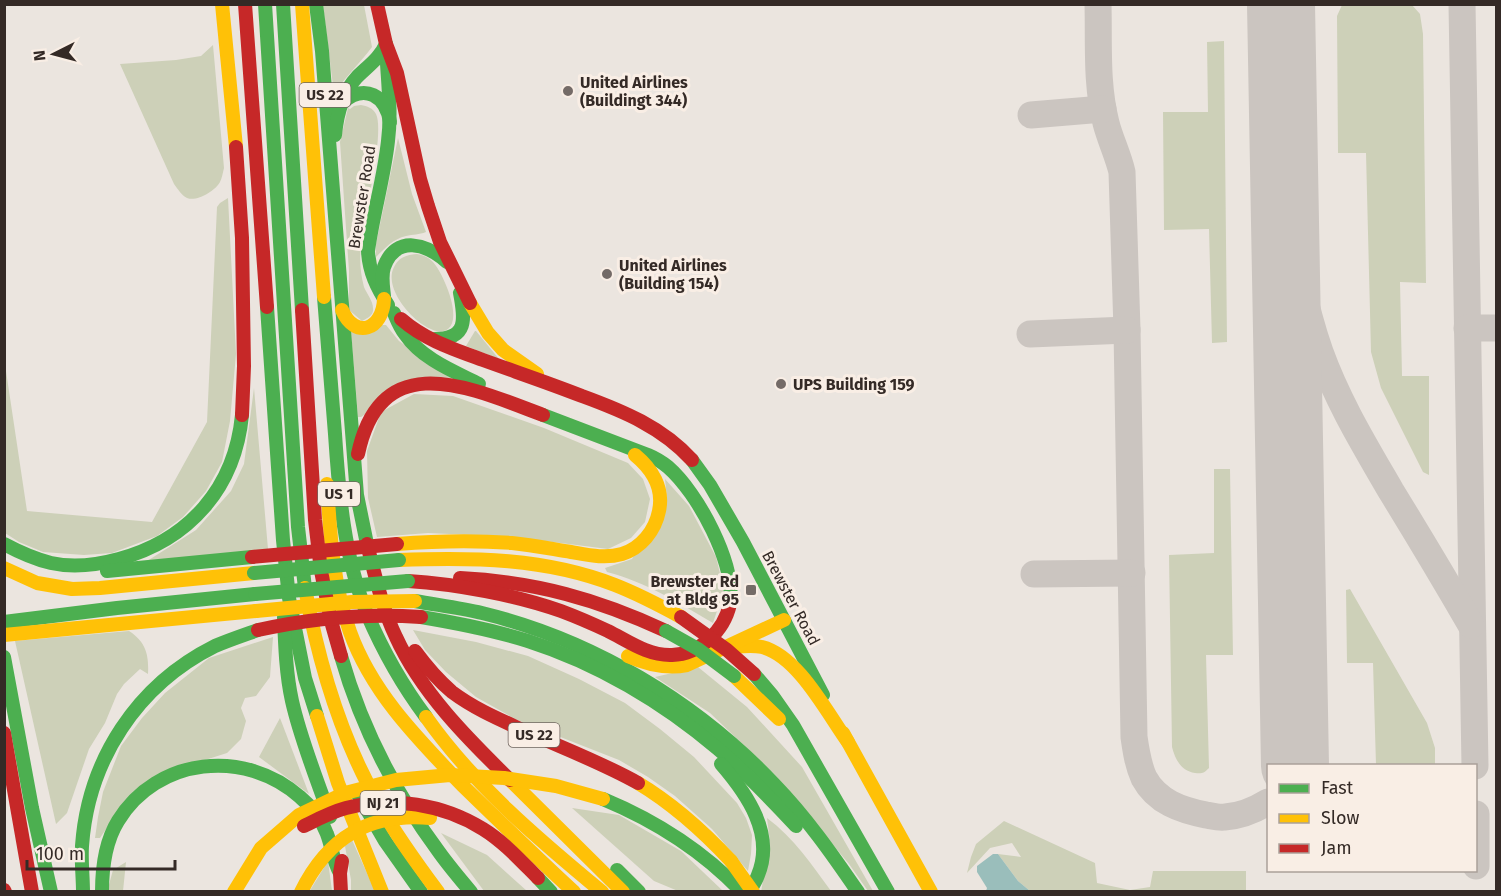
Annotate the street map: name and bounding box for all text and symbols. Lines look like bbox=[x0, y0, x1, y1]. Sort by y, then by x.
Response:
north arrow bbox=[24, 24, 84, 84]
text: N bbox=[30, 49, 50, 62]
place label: United Airlines (Buildingt 344) bbox=[580, 73, 688, 110]
road number: US 22 bbox=[300, 83, 350, 107]
marker: United Airlines (Buildingt 344) bbox=[561, 84, 575, 98]
street label: Brewster Road bbox=[344, 144, 380, 250]
place label: United Airlines (Building 154) bbox=[619, 256, 727, 293]
marker: United Airlines (Building 154) bbox=[600, 267, 614, 281]
place label: UPS Building 159 bbox=[793, 375, 915, 394]
marker: UPS Building 159 bbox=[774, 377, 788, 391]
road number: US 1 bbox=[318, 482, 360, 506]
street label: Brewster Road bbox=[758, 547, 824, 649]
place label: Brewster Rd at Bldg 95 bbox=[650, 572, 739, 609]
marker: Brewster Rd at Bldg 95 bbox=[744, 583, 758, 597]
road number: US 22 bbox=[508, 723, 560, 747]
legend bbox=[1267, 764, 1477, 872]
text: Fast bbox=[1321, 777, 1354, 799]
road number: NJ 21 bbox=[360, 791, 406, 815]
text: Slow bbox=[1321, 807, 1360, 829]
scale bar bbox=[27, 833, 176, 871]
text: Jam bbox=[1321, 837, 1352, 859]
text: 100 m bbox=[36, 843, 84, 865]

